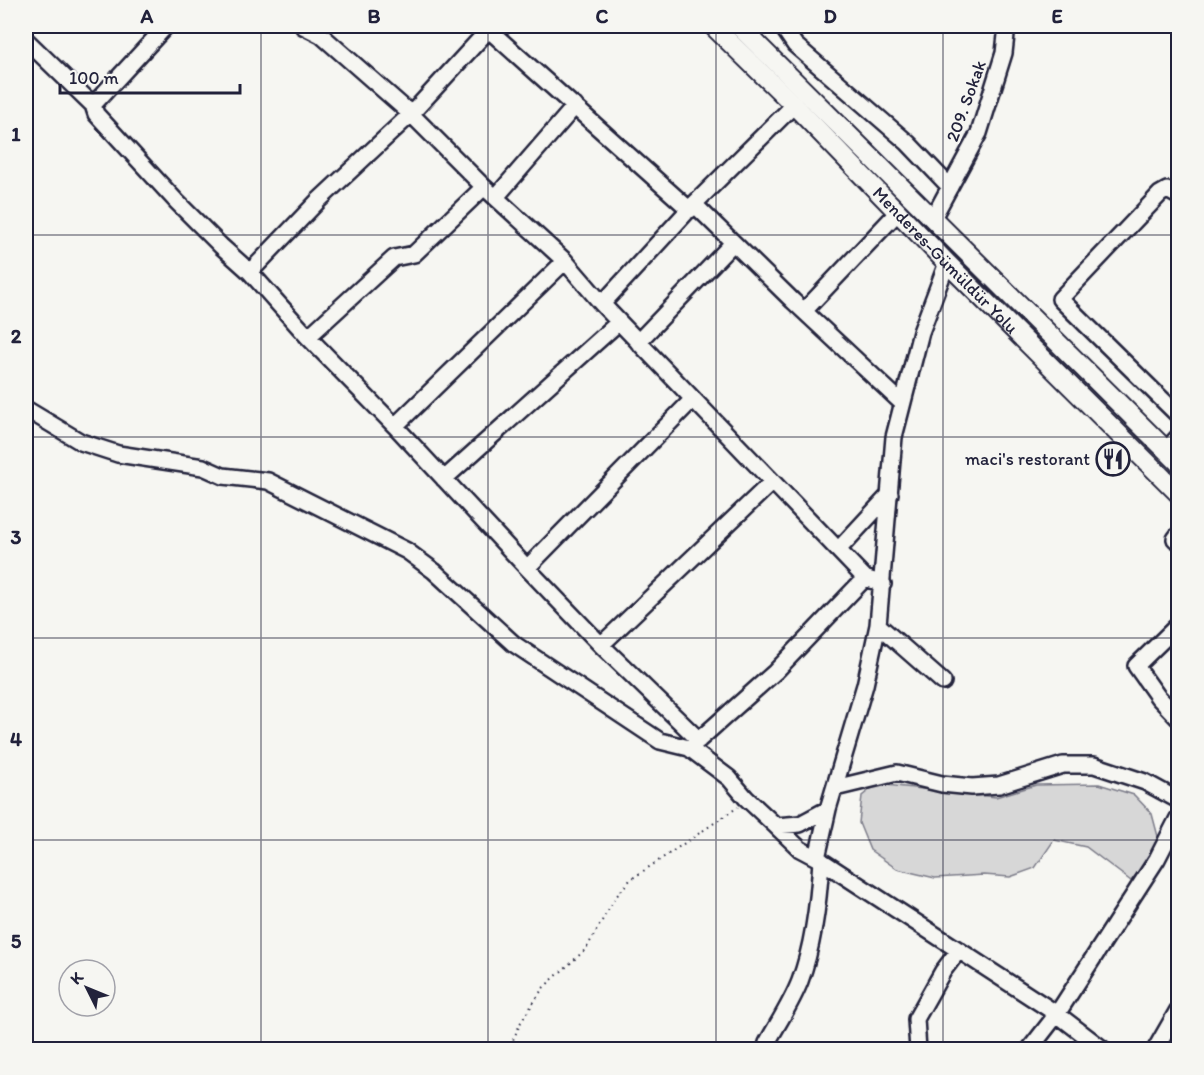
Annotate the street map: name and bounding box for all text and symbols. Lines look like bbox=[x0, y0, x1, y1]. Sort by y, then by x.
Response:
text: A bbox=[140, 4, 154, 28]
text: B bbox=[368, 4, 381, 28]
text: C bbox=[596, 4, 609, 28]
text: D bbox=[823, 4, 837, 28]
text: E bbox=[1051, 4, 1063, 28]
scale bar bbox=[60, 57, 240, 95]
street label: 209. Sokak bbox=[941, 57, 991, 145]
text: 100 m bbox=[69, 67, 119, 89]
text: 1 bbox=[11, 122, 21, 146]
street label: Menderes-Gümüldür Yolu bbox=[868, 182, 1023, 339]
text: 2 bbox=[11, 324, 22, 348]
restaurant icon: maci's restorant bbox=[1095, 441, 1131, 477]
place label: maci's restorant bbox=[965, 448, 1090, 470]
text: 3 bbox=[11, 525, 22, 549]
text: 4 bbox=[10, 727, 22, 751]
text: 5 bbox=[11, 929, 22, 953]
north arrow bbox=[57, 958, 117, 1018]
text: K bbox=[66, 967, 87, 988]

